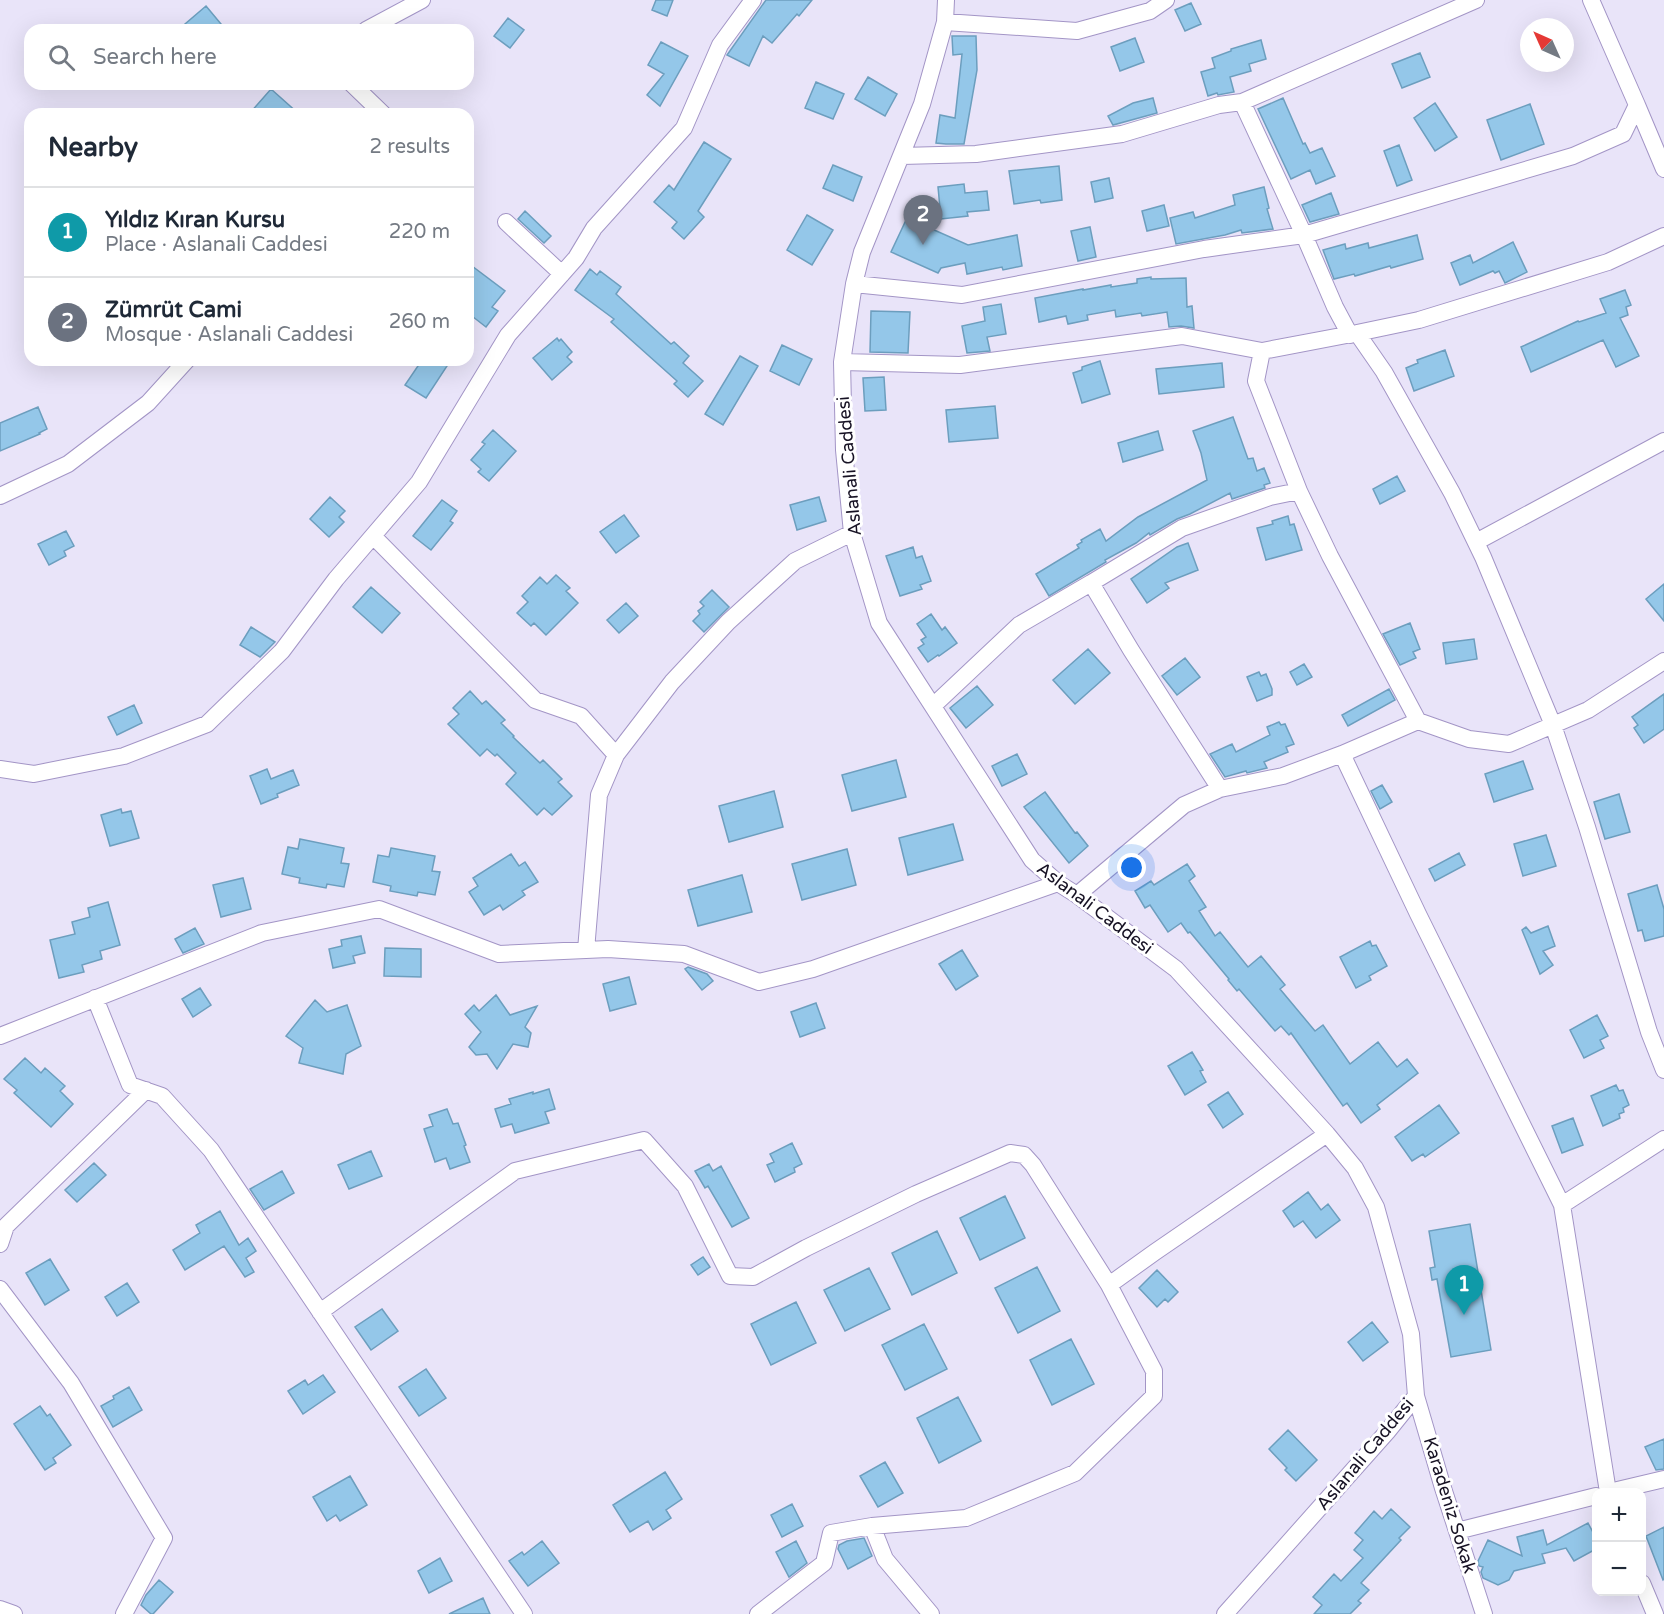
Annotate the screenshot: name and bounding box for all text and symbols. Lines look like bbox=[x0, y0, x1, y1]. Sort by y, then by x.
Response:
north arrow bbox=[1520, 18, 1574, 72]
search box bbox=[24, 24, 474, 90]
icon: search bbox=[45, 41, 78, 74]
text: Search here bbox=[93, 44, 217, 70]
text: Nearby bbox=[48, 132, 138, 163]
text: 2 results bbox=[370, 135, 450, 159]
pin: 2 bbox=[904, 196, 942, 245]
text: Yıldız Kıran Kursu bbox=[105, 207, 285, 233]
text: 1 bbox=[61, 220, 74, 244]
text: 220 m bbox=[389, 220, 450, 244]
text: Place · Aslanali Caddesi bbox=[105, 233, 328, 257]
text: Zümrüt Cami bbox=[105, 297, 242, 323]
text: 2 bbox=[61, 310, 74, 334]
text: 260 m bbox=[389, 310, 450, 334]
text: Mosque · Aslanali Caddesi bbox=[105, 323, 353, 347]
street label: Aslanali Caddesi bbox=[832, 395, 866, 537]
your location bbox=[1117, 853, 1146, 882]
street label: Aslanali Caddesi bbox=[1032, 857, 1158, 959]
pin: 1 bbox=[1444, 1266, 1484, 1315]
street label: Aslanali Caddesi bbox=[1312, 1393, 1418, 1515]
street label: Karadeniz Sokak bbox=[1419, 1434, 1481, 1576]
map controls bbox=[1592, 1488, 1646, 1596]
button: + bbox=[1592, 1488, 1646, 1542]
button: − bbox=[1592, 1542, 1646, 1596]

